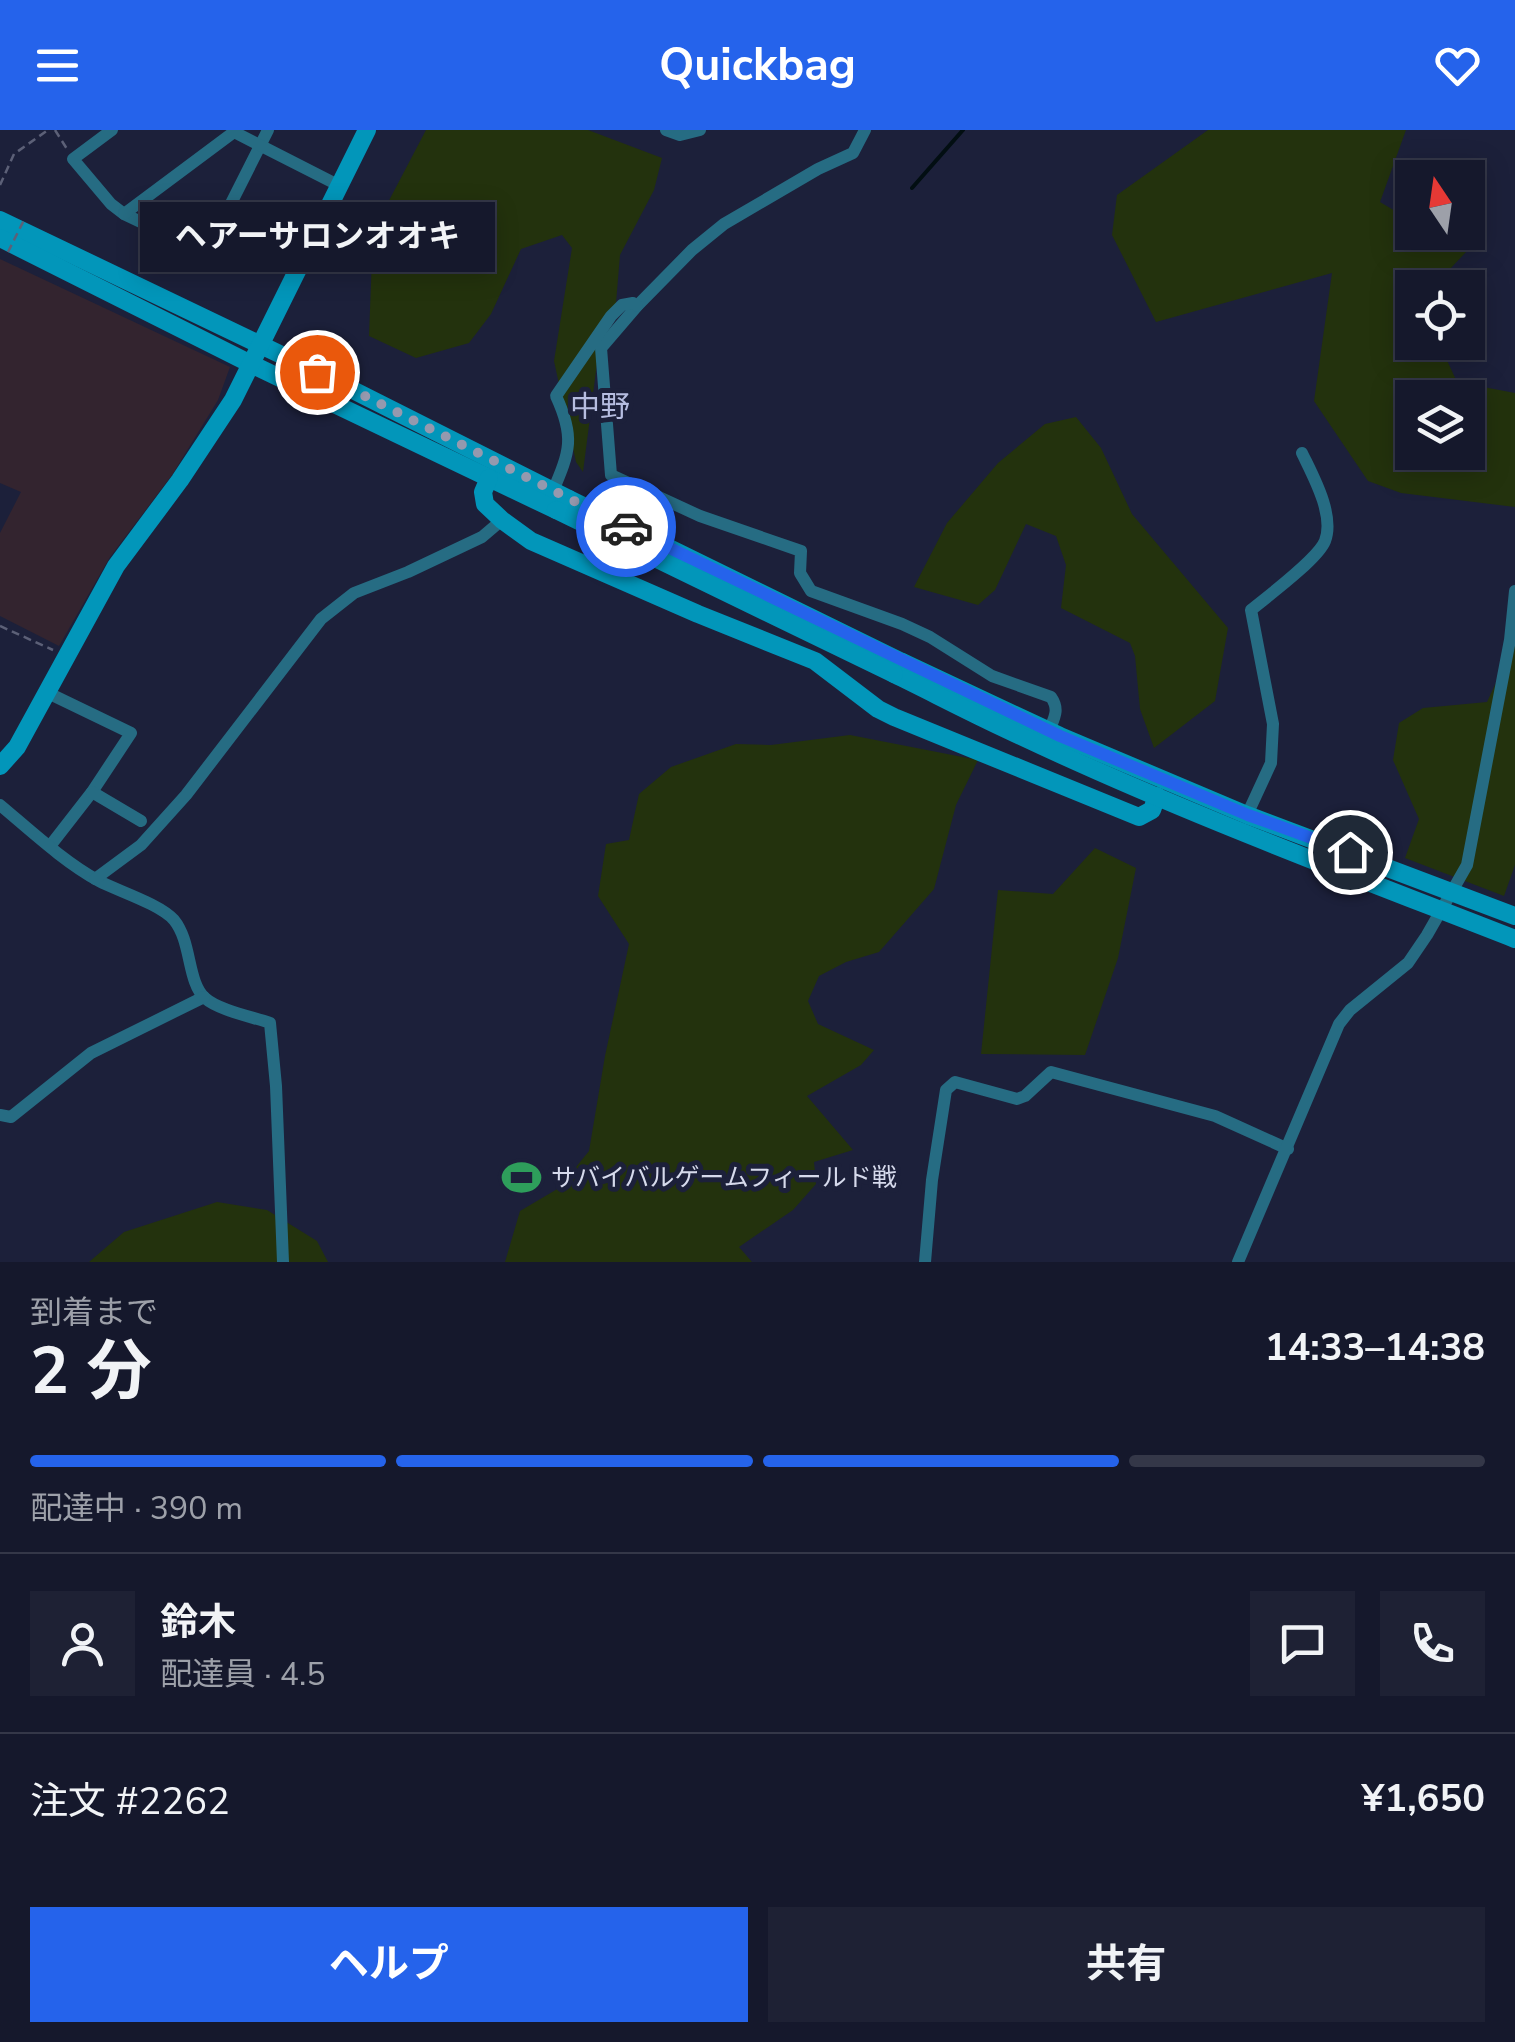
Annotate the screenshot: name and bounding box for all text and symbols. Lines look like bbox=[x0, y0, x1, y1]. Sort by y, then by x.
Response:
text: Quickbag bbox=[659, 35, 856, 96]
icon: menu bbox=[30, 38, 85, 93]
icon: heart bbox=[1430, 38, 1485, 93]
north arrow bbox=[1395, 160, 1485, 250]
map controls bbox=[1395, 160, 1485, 470]
callout: ヘアーサロンオオキ bbox=[140, 202, 494, 272]
text: ヘアーサロンオオキ bbox=[175, 215, 460, 258]
button: locate bbox=[1395, 270, 1485, 360]
pin bbox=[275, 330, 360, 415]
icon: bag bbox=[290, 345, 345, 400]
button: layers bbox=[1395, 380, 1485, 470]
district label: 中野 bbox=[570, 387, 630, 428]
courier bbox=[576, 477, 676, 577]
icon: car bbox=[599, 500, 654, 555]
pin bbox=[1308, 810, 1393, 895]
icon: home bbox=[1323, 825, 1378, 880]
sports icon: サバイバルゲームフィールド戦 bbox=[500, 1156, 542, 1198]
place label: サバイバルゲームフィールド戦 bbox=[551, 1161, 897, 1195]
text: 到着まで bbox=[30, 1291, 158, 1334]
text: 14:33–14:38 bbox=[1265, 1322, 1485, 1373]
text: 2 分 bbox=[30, 1327, 152, 1416]
text: 配達中 · 390 m bbox=[30, 1487, 243, 1530]
button: person bbox=[30, 1591, 135, 1696]
button: chat bbox=[1250, 1591, 1355, 1696]
button: phone bbox=[1380, 1591, 1485, 1696]
text: 鈴木 bbox=[160, 1597, 236, 1648]
text: 配達員 · 4.5 bbox=[160, 1653, 325, 1696]
text: ¥1,650 bbox=[1362, 1773, 1485, 1824]
text: 注文 #2262 bbox=[30, 1776, 230, 1827]
button: ヘルプ bbox=[30, 1907, 748, 2022]
button: 共有 bbox=[768, 1907, 1485, 2022]

